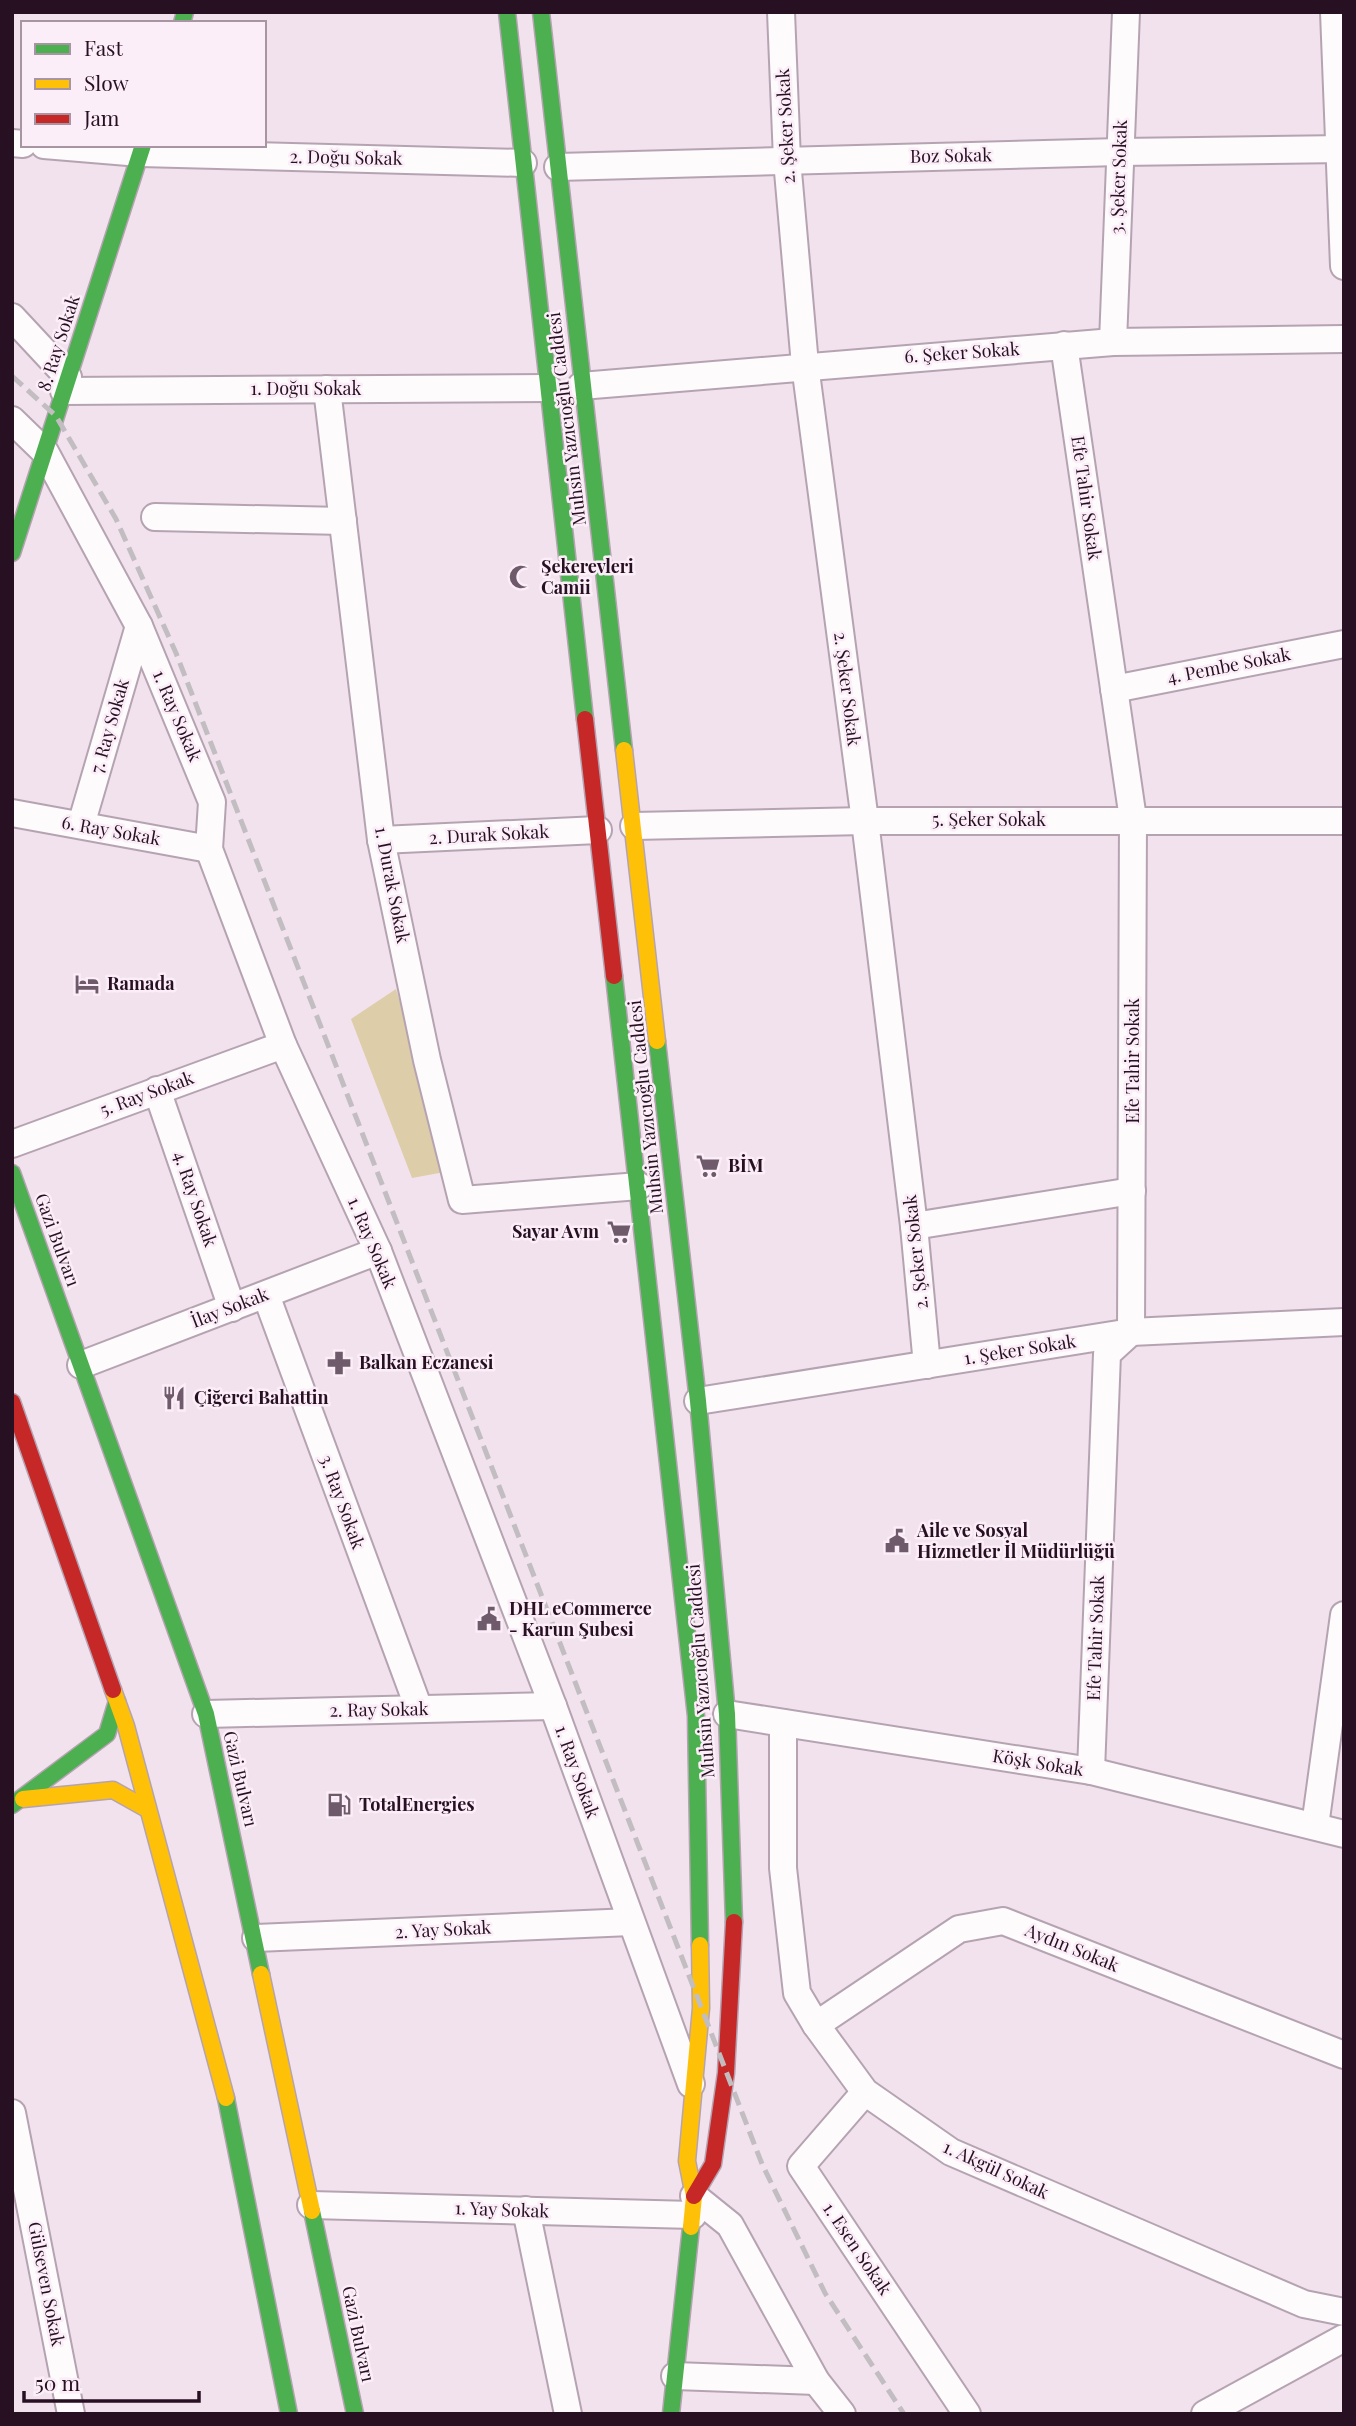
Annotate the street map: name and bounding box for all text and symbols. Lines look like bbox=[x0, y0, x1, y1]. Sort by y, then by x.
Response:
legend bbox=[21, 21, 266, 147]
text: Fast bbox=[84, 33, 123, 61]
text: Slow bbox=[84, 68, 129, 96]
street label: 2. Şeker Sokak bbox=[770, 68, 800, 184]
text: Jam bbox=[83, 103, 120, 131]
street label: 3. Şeker Sokak bbox=[1104, 119, 1132, 235]
street label: Boz Sokak bbox=[910, 142, 992, 168]
street label: 2. Doğu Sokak bbox=[289, 144, 403, 170]
street label: 8. Ray Sokak bbox=[31, 291, 85, 394]
street label: Muhsin Yazıcıoğlu Caddesi bbox=[541, 311, 591, 527]
street label: 6. Şeker Sokak bbox=[903, 336, 1021, 368]
street label: 1. Doğu Sokak bbox=[251, 376, 362, 400]
street label: Efe Tahir Sokak bbox=[1066, 434, 1108, 562]
place label: Şekerevleri Camii bbox=[541, 554, 634, 599]
mosque icon: Şekerevleri Camii bbox=[507, 563, 535, 591]
street label: 2. Şeker Sokak bbox=[829, 630, 867, 748]
street label: 4. Pembe Sokak bbox=[1165, 641, 1293, 689]
street label: 1. Ray Sokak bbox=[148, 666, 208, 765]
street label: 7. Ray Sokak bbox=[84, 676, 134, 776]
street label: 5. Şeker Sokak bbox=[932, 807, 1046, 831]
street label: 6. Ray Sokak bbox=[60, 810, 163, 851]
street label: 2. Durak Sokak bbox=[428, 819, 550, 849]
street label: 1. Durak Sokak bbox=[370, 824, 416, 945]
hotel icon: Ramada bbox=[73, 970, 101, 998]
place label: Ramada bbox=[107, 971, 175, 995]
street label: Efe Tahir Sokak bbox=[1120, 998, 1144, 1124]
street label: Muhsin Yazıcıoğlu Caddesi bbox=[622, 999, 668, 1215]
street label: 5. Ray Sokak bbox=[96, 1065, 197, 1121]
street label: 4. Ray Sokak bbox=[168, 1148, 224, 1250]
supermarket icon: BİM bbox=[694, 1152, 722, 1180]
place label: BİM bbox=[728, 1153, 764, 1177]
street label: Gazi Bulvarı bbox=[30, 1190, 86, 1290]
street label: 1. Ray Sokak bbox=[343, 1193, 403, 1292]
street label: 2. Şeker Sokak bbox=[897, 1194, 933, 1311]
supermarket icon: Sayar Avm bbox=[605, 1218, 633, 1246]
place label: Sayar Avm bbox=[512, 1219, 600, 1243]
street label: İlay Sokak bbox=[187, 1281, 272, 1333]
street label: 1. Şeker Sokak bbox=[962, 1328, 1078, 1370]
pharmacy icon: Balkan Eczanesi bbox=[325, 1349, 353, 1377]
place label: Balkan Eczanesi bbox=[359, 1350, 494, 1374]
restaurant icon: Çiğerci Bahattin bbox=[160, 1384, 188, 1412]
place label: Çiğerci Bahattin bbox=[194, 1385, 329, 1409]
street label: 3. Ray Sokak bbox=[315, 1451, 371, 1552]
place label: Aile ve Sosyal Hizmetler İl Müdürlüğü bbox=[916, 1518, 1115, 1563]
public building icon: Aile ve Sosyal Hizmetler İl Müdürlüğü bbox=[883, 1527, 911, 1555]
street label: Muhsin Yazıcıoğlu Caddesi bbox=[681, 1563, 719, 1779]
street label: Efe Tahir Sokak bbox=[1081, 1575, 1109, 1701]
place label: DHL eCommerce - Karun Şubesi bbox=[509, 1596, 652, 1641]
public building icon: DHL eCommerce - Karun Şubesi bbox=[475, 1605, 503, 1633]
street label: 2. Ray Sokak bbox=[329, 1696, 429, 1722]
street label: 1. Ray Sokak bbox=[550, 1722, 606, 1822]
street label: Gazi Bulvarı bbox=[218, 1729, 264, 1829]
street label: Köşk Sokak bbox=[991, 1743, 1085, 1781]
fuel station icon: TotalEnergies bbox=[325, 1791, 353, 1819]
place label: TotalEnergies bbox=[359, 1792, 475, 1816]
street label: 2. Yay Sokak bbox=[394, 1914, 492, 1944]
street label: Aydın Sokak bbox=[1021, 1917, 1123, 1977]
street label: 1. Akgül Sokak bbox=[940, 2134, 1053, 2204]
street label: 1. Yay Sokak bbox=[454, 2195, 550, 2223]
street label: 1. Esen Sokak bbox=[818, 2197, 898, 2300]
street label: Gülseven Sokak bbox=[23, 2220, 71, 2348]
street label: Gazi Bulvarı bbox=[337, 2284, 381, 2384]
scale bar bbox=[24, 2360, 200, 2404]
text: 50 m bbox=[35, 2368, 81, 2396]

